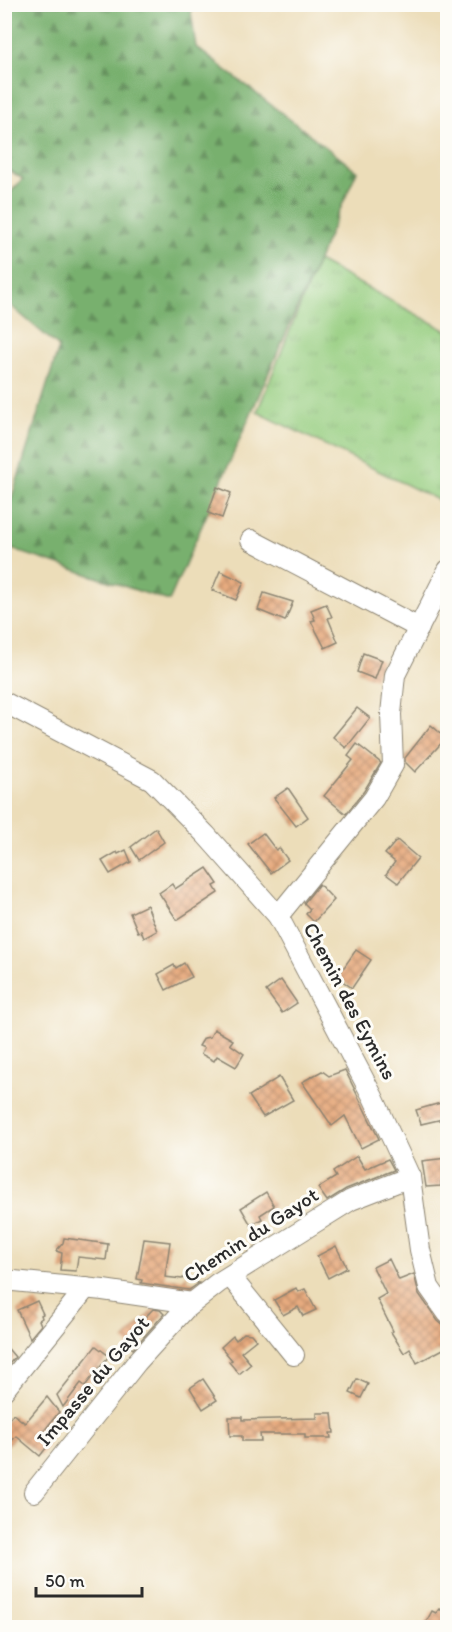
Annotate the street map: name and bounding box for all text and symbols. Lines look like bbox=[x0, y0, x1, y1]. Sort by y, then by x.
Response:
street label: Chemin des Eymins bbox=[298, 918, 402, 1084]
street label: Chemin du Gayot bbox=[179, 1182, 323, 1287]
street label: Impasse du Gayot bbox=[31, 1311, 154, 1451]
scale bar bbox=[36, 1560, 142, 1598]
text: 50 m bbox=[45, 1570, 85, 1592]

